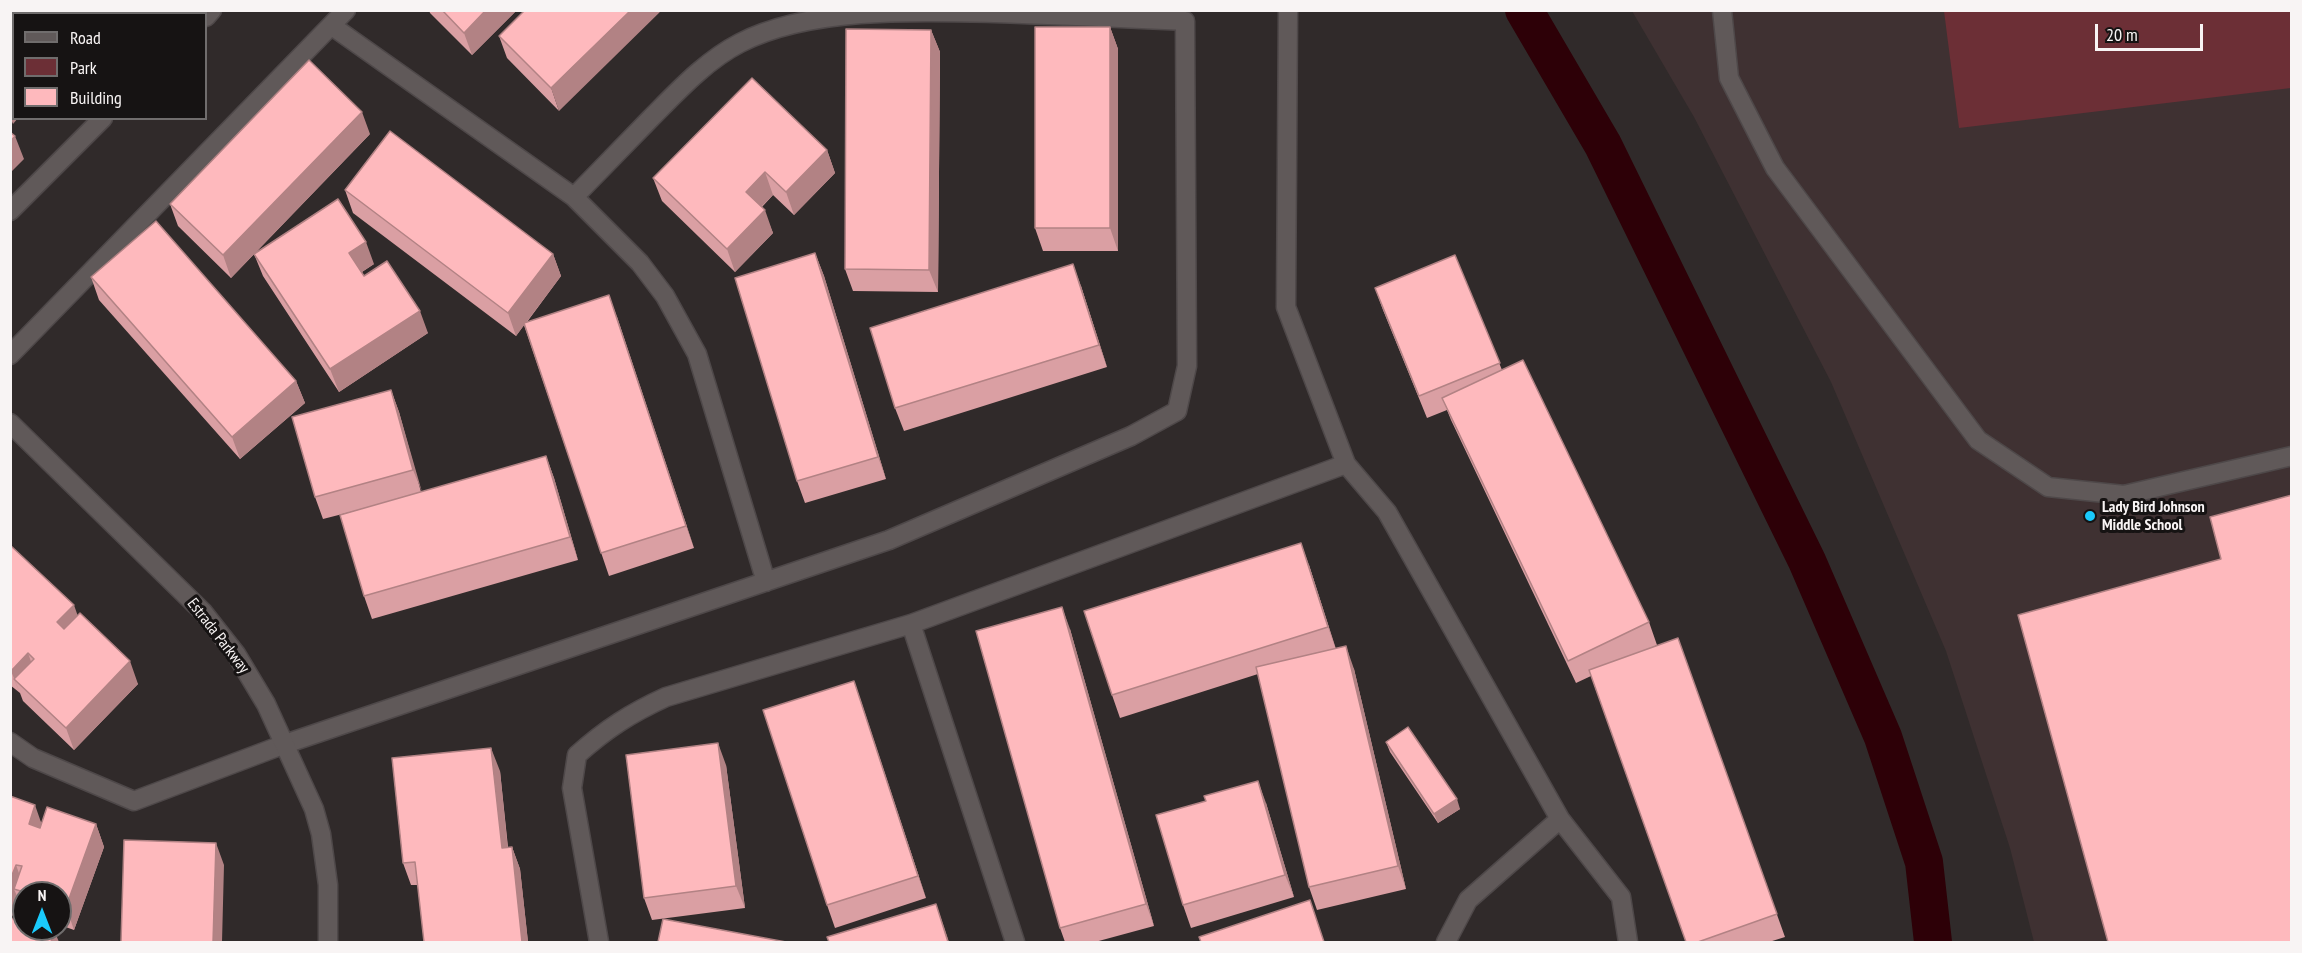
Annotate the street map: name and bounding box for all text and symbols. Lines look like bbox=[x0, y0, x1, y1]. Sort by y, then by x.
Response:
legend bbox=[12, 12, 207, 120]
scale bar bbox=[2098, 12, 2206, 50]
text: 20 m bbox=[2106, 23, 2138, 46]
text: Road bbox=[70, 26, 101, 49]
text: Park bbox=[70, 56, 97, 79]
text: Building bbox=[70, 86, 122, 109]
place label: Lady Bird Johnson Middle School bbox=[2102, 497, 2205, 535]
marker: Lady Bird Johnson Middle School bbox=[2083, 509, 2097, 523]
street label: Estrada Parkway bbox=[183, 595, 253, 677]
north arrow bbox=[12, 881, 72, 941]
text: N bbox=[38, 885, 46, 905]

